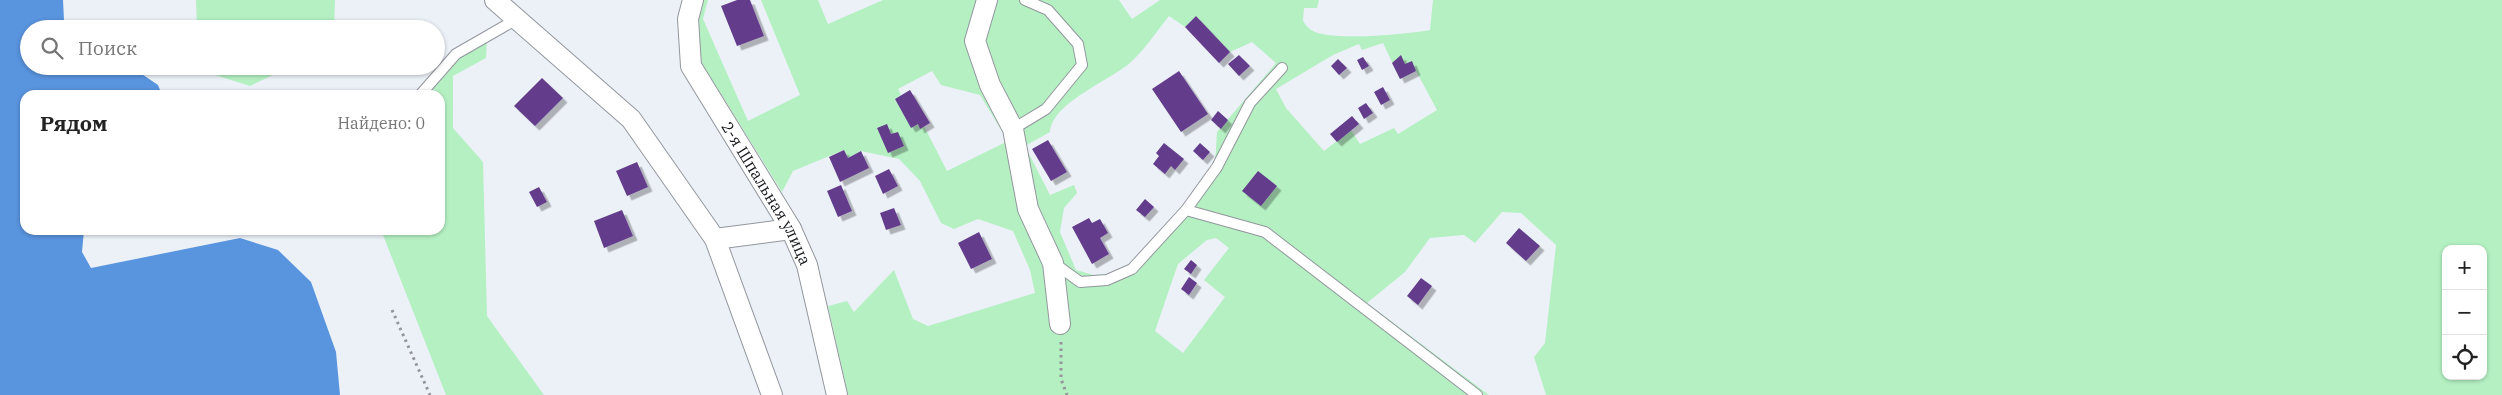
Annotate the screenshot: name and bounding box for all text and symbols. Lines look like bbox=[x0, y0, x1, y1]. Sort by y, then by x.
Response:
search box bbox=[20, 20, 445, 75]
icon: search bbox=[38, 34, 66, 62]
text: Поиск bbox=[78, 36, 137, 60]
text: Рядом bbox=[40, 109, 108, 137]
text: Найдено: 0 bbox=[337, 113, 425, 133]
street label: 2-я Шпальная улица bbox=[717, 118, 816, 268]
map controls bbox=[2442, 245, 2487, 380]
button: + bbox=[2442, 245, 2487, 290]
button: − bbox=[2442, 290, 2487, 335]
button: locate bbox=[2442, 335, 2487, 380]

